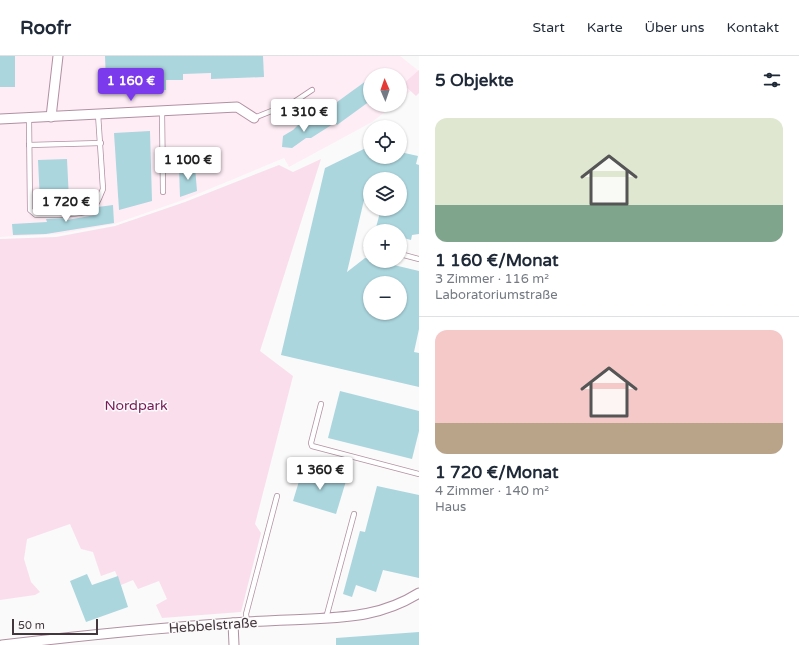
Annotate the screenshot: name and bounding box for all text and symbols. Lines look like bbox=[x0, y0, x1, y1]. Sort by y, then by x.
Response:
text: Roofr bbox=[20, 17, 71, 39]
text: Start bbox=[533, 19, 565, 36]
text: Karte bbox=[587, 19, 623, 36]
text: Über uns bbox=[645, 19, 705, 36]
text: Kontakt bbox=[727, 19, 779, 36]
pin: 1 160 € bbox=[94, 68, 168, 102]
north arrow bbox=[363, 68, 407, 112]
map controls bbox=[363, 68, 407, 320]
icon: filters bbox=[761, 69, 783, 91]
text: 5 Objekte bbox=[435, 70, 514, 91]
text: 1 160 € bbox=[107, 73, 155, 89]
pin: 1 310 € bbox=[267, 99, 341, 133]
text: 1 310 € bbox=[280, 104, 328, 120]
button: locate bbox=[363, 120, 407, 164]
icon: home bbox=[573, 144, 645, 216]
pin: 1 100 € bbox=[151, 147, 225, 181]
text: 1 100 € bbox=[164, 152, 212, 168]
button: layers bbox=[363, 172, 407, 216]
pin: 1 720 € bbox=[29, 189, 103, 223]
text: 1 720 € bbox=[42, 194, 90, 210]
button: + bbox=[363, 224, 407, 268]
text: 1 160 €/Monat bbox=[435, 250, 558, 271]
text: 3 Zimmer · 116 m² bbox=[435, 271, 549, 287]
button: − bbox=[363, 276, 407, 320]
text: Laboratoriumstraße bbox=[435, 287, 558, 303]
icon: home bbox=[573, 356, 645, 428]
park label: Nordpark bbox=[104, 397, 168, 414]
pin: 1 360 € bbox=[283, 457, 357, 491]
text: 1 360 € bbox=[296, 462, 344, 478]
text: 1 720 €/Monat bbox=[435, 462, 558, 483]
text: 4 Zimmer · 140 m² bbox=[435, 483, 549, 499]
text: Haus bbox=[435, 499, 466, 515]
street label: Hebbelstraße bbox=[168, 614, 258, 637]
scale bar bbox=[12, 617, 98, 636]
text: 50 m bbox=[18, 619, 45, 632]

